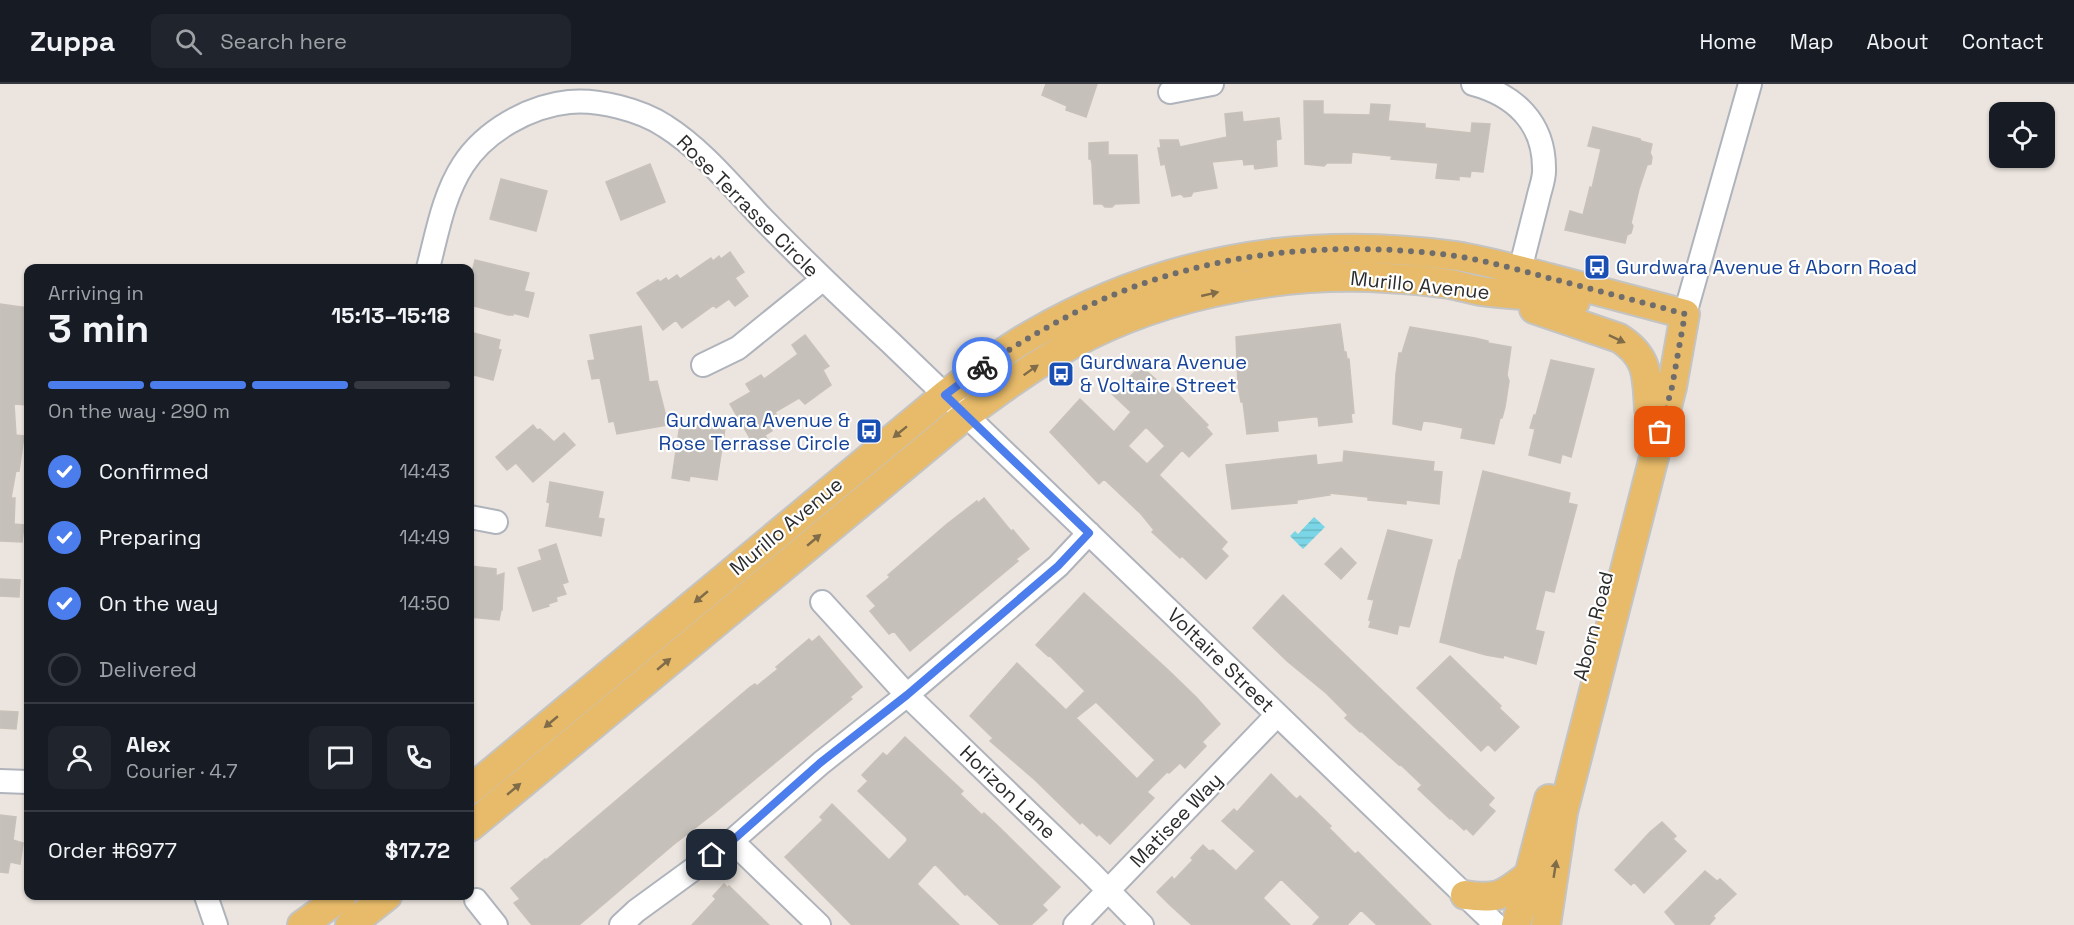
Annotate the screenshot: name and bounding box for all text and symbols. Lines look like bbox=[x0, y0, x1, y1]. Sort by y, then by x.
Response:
search box bbox=[151, 14, 571, 68]
text: Zuppa bbox=[30, 23, 115, 59]
icon: search bbox=[172, 25, 205, 58]
text: Search here bbox=[220, 27, 347, 55]
text: Home bbox=[1699, 28, 1757, 55]
text: Map bbox=[1790, 28, 1834, 55]
text: About bbox=[1867, 28, 1929, 55]
text: Contact bbox=[1962, 28, 2044, 55]
map controls bbox=[1989, 102, 2055, 168]
button: locate bbox=[1989, 102, 2055, 168]
street label: Rose Terrasse Circle bbox=[671, 129, 825, 283]
bus stop icon: Gurdwara Avenue & Aborn Road bbox=[1582, 252, 1612, 282]
place label: Gurdwara Avenue & Aborn Road bbox=[1616, 254, 1917, 280]
street label: Murillo Avenue bbox=[1349, 265, 1491, 305]
text: Arriving in bbox=[48, 280, 144, 306]
one-way arrow bbox=[1201, 289, 1219, 299]
text: 15:13–15:18 bbox=[331, 301, 450, 329]
text: 3 min bbox=[48, 304, 149, 353]
one-way arrow bbox=[1609, 334, 1627, 344]
courier bbox=[952, 337, 1012, 397]
place label: Gurdwara Avenue & Voltaire Street bbox=[1080, 349, 1247, 398]
icon: bike bbox=[966, 351, 999, 384]
bus stop icon: Gurdwara Avenue & Voltaire Street bbox=[1046, 359, 1076, 389]
one-way arrow bbox=[1023, 364, 1039, 376]
text: On the way · 290 m bbox=[48, 398, 230, 424]
pin bbox=[1634, 406, 1685, 457]
place label: Gurdwara Avenue & Rose Terrasse Circle bbox=[659, 407, 850, 456]
icon: bag bbox=[1643, 415, 1676, 448]
bus stop icon: Gurdwara Avenue & Rose Terrasse Circle bbox=[854, 416, 884, 446]
one-way arrow bbox=[892, 425, 907, 438]
icon: check bbox=[48, 455, 81, 488]
text: Confirmed bbox=[99, 457, 209, 485]
text: 14:43 bbox=[400, 458, 450, 484]
street label: Murillo Avenue bbox=[724, 471, 848, 581]
icon: check bbox=[48, 521, 81, 554]
text: Preparing bbox=[99, 523, 201, 551]
text: 14:49 bbox=[399, 524, 450, 550]
one-way arrow bbox=[806, 533, 822, 546]
street label: Aborn Road bbox=[1567, 569, 1619, 683]
icon: check bbox=[48, 587, 81, 620]
text: On the way bbox=[99, 589, 218, 617]
text: 14:50 bbox=[399, 590, 450, 616]
one-way arrow bbox=[694, 590, 709, 603]
street label: Voltaire Street bbox=[1162, 602, 1280, 718]
text: Delivered bbox=[99, 655, 197, 683]
one-way arrow bbox=[656, 658, 672, 671]
one-way arrow bbox=[543, 715, 559, 728]
button: person bbox=[48, 726, 111, 789]
button: chat bbox=[309, 726, 372, 789]
button: phone bbox=[387, 726, 450, 789]
text: Alex bbox=[126, 730, 171, 758]
street label: Horizon Lane bbox=[954, 739, 1062, 845]
text: Courier · 4.7 bbox=[126, 758, 237, 784]
street label: Matisee Way bbox=[1124, 767, 1228, 873]
one-way arrow bbox=[506, 783, 522, 796]
pin bbox=[686, 829, 737, 880]
text: Order #6977 bbox=[48, 836, 177, 864]
text: $17.72 bbox=[385, 836, 450, 864]
icon: home bbox=[695, 838, 728, 871]
one-way arrow bbox=[1550, 859, 1559, 878]

